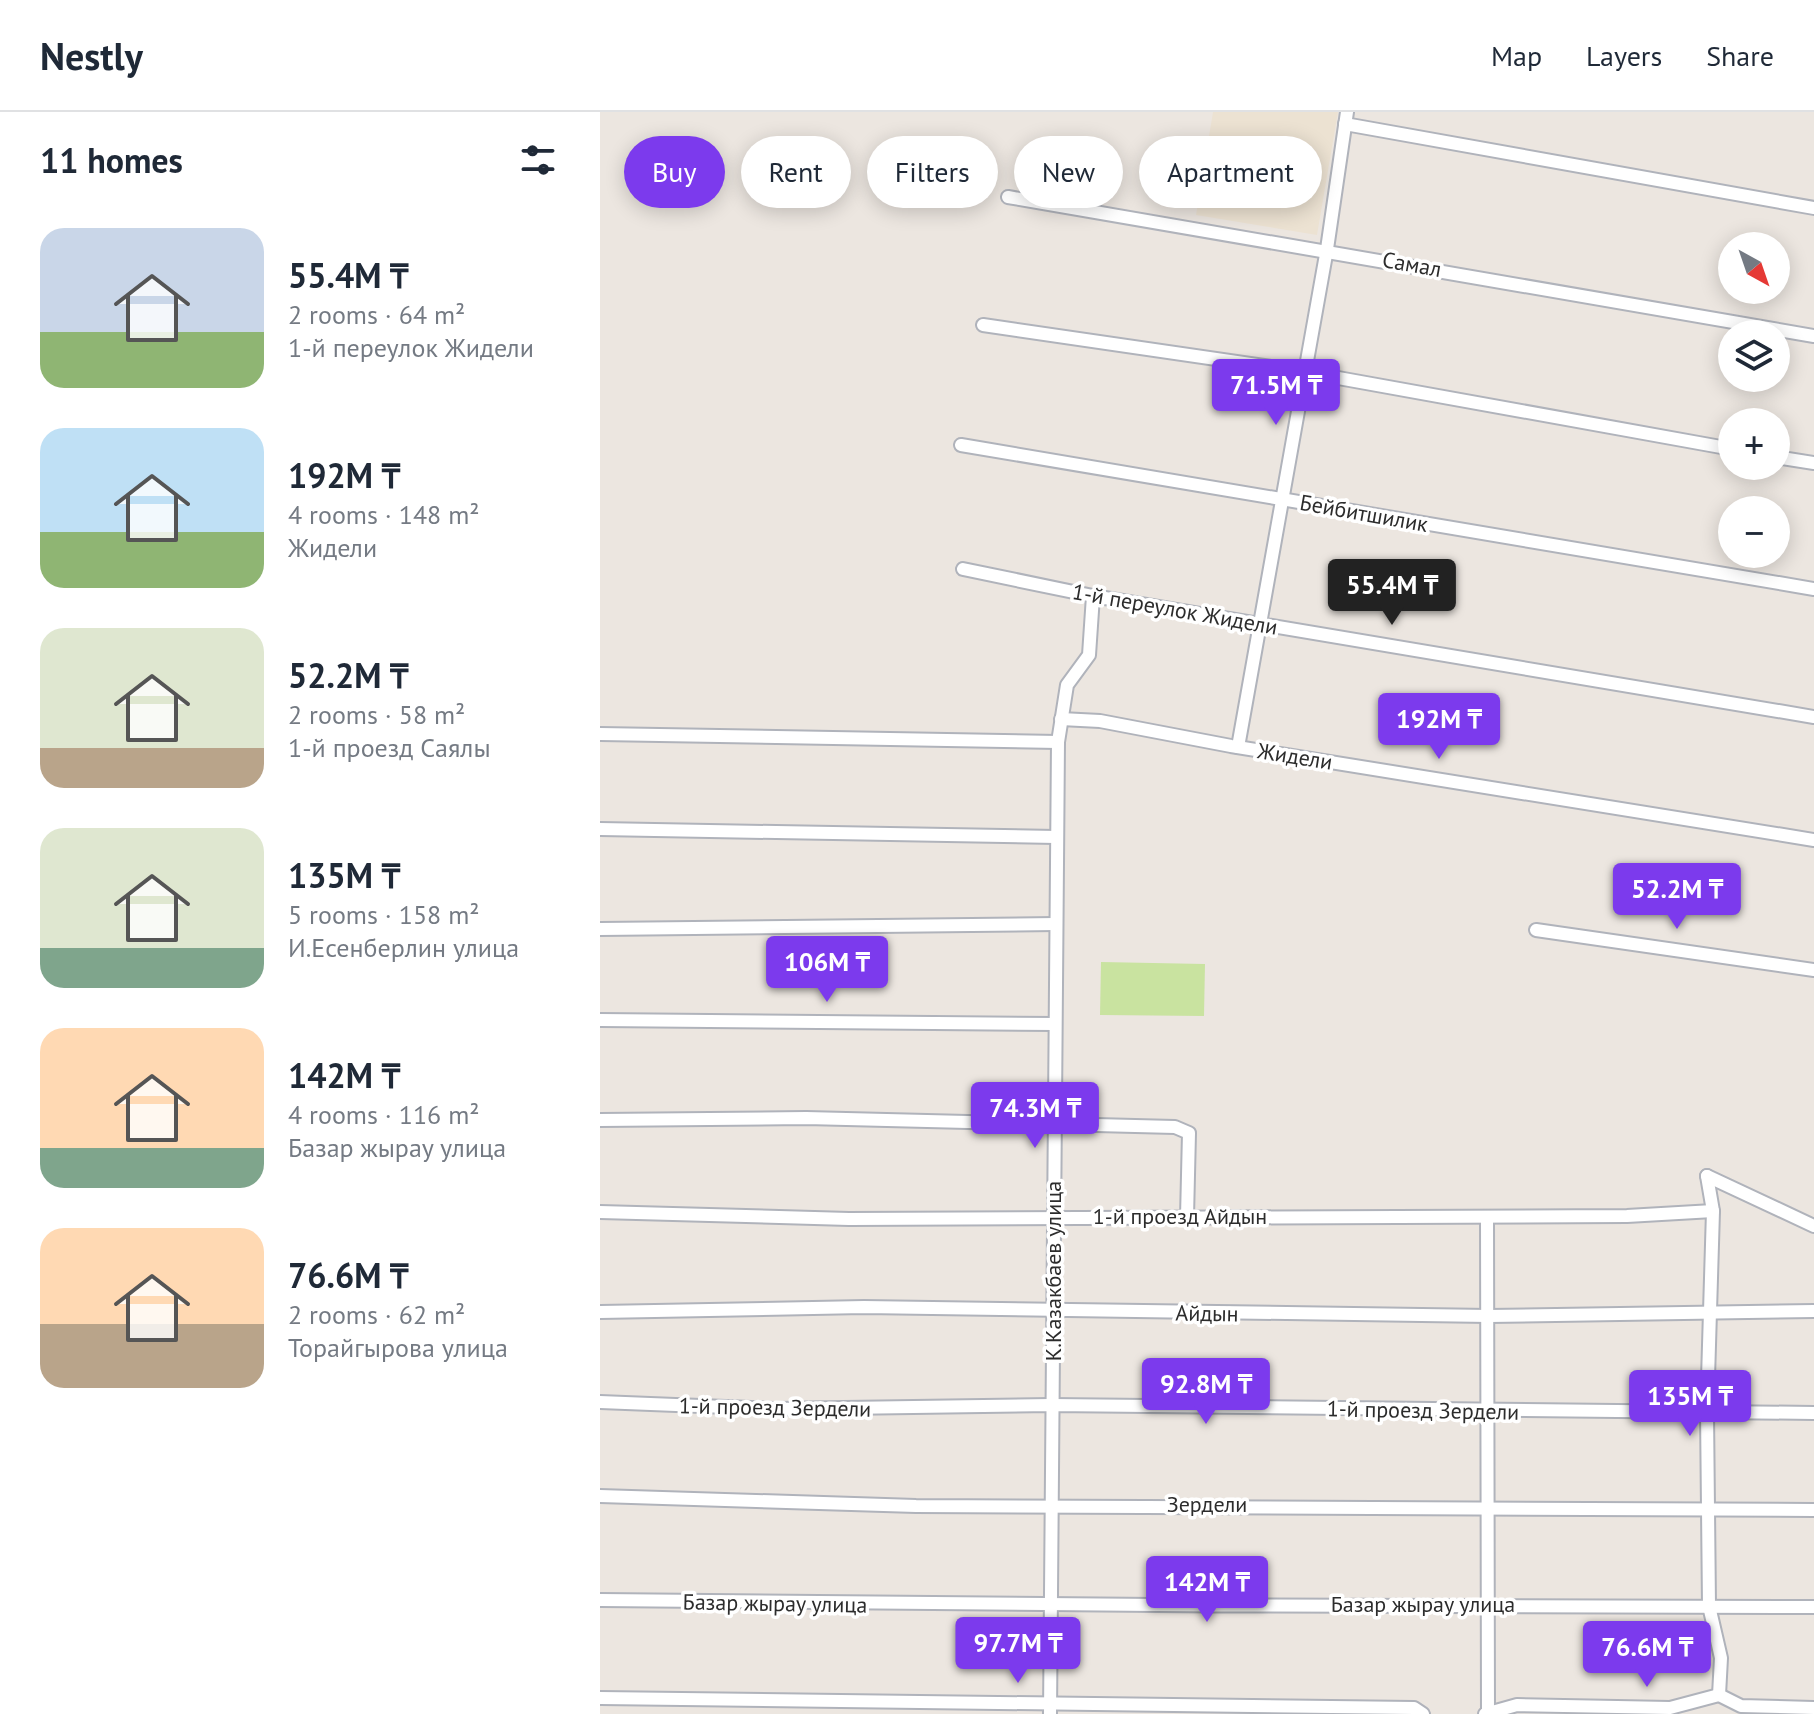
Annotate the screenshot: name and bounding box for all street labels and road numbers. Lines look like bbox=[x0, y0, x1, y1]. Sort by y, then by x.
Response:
street label: Самал bbox=[1380, 245, 1444, 283]
street label: Бейбитшилик bbox=[1298, 488, 1431, 538]
street label: 1-й переулок Жидели bbox=[1070, 577, 1280, 641]
street label: Жидели bbox=[1255, 736, 1334, 776]
street label: К.Казакбаев улица bbox=[1039, 1181, 1067, 1361]
street label: 1-й проезд Айдын bbox=[1093, 1202, 1267, 1230]
street label: Айдын bbox=[1175, 1298, 1239, 1328]
street label: 1-й проезд Зердели bbox=[679, 1391, 871, 1423]
street label: 1-й проезд Зердели bbox=[1327, 1394, 1519, 1426]
street label: Зердели bbox=[1167, 1490, 1247, 1518]
street label: Базар жырау улица bbox=[682, 1587, 868, 1619]
street label: Базар жырау улица bbox=[1331, 1590, 1515, 1618]

